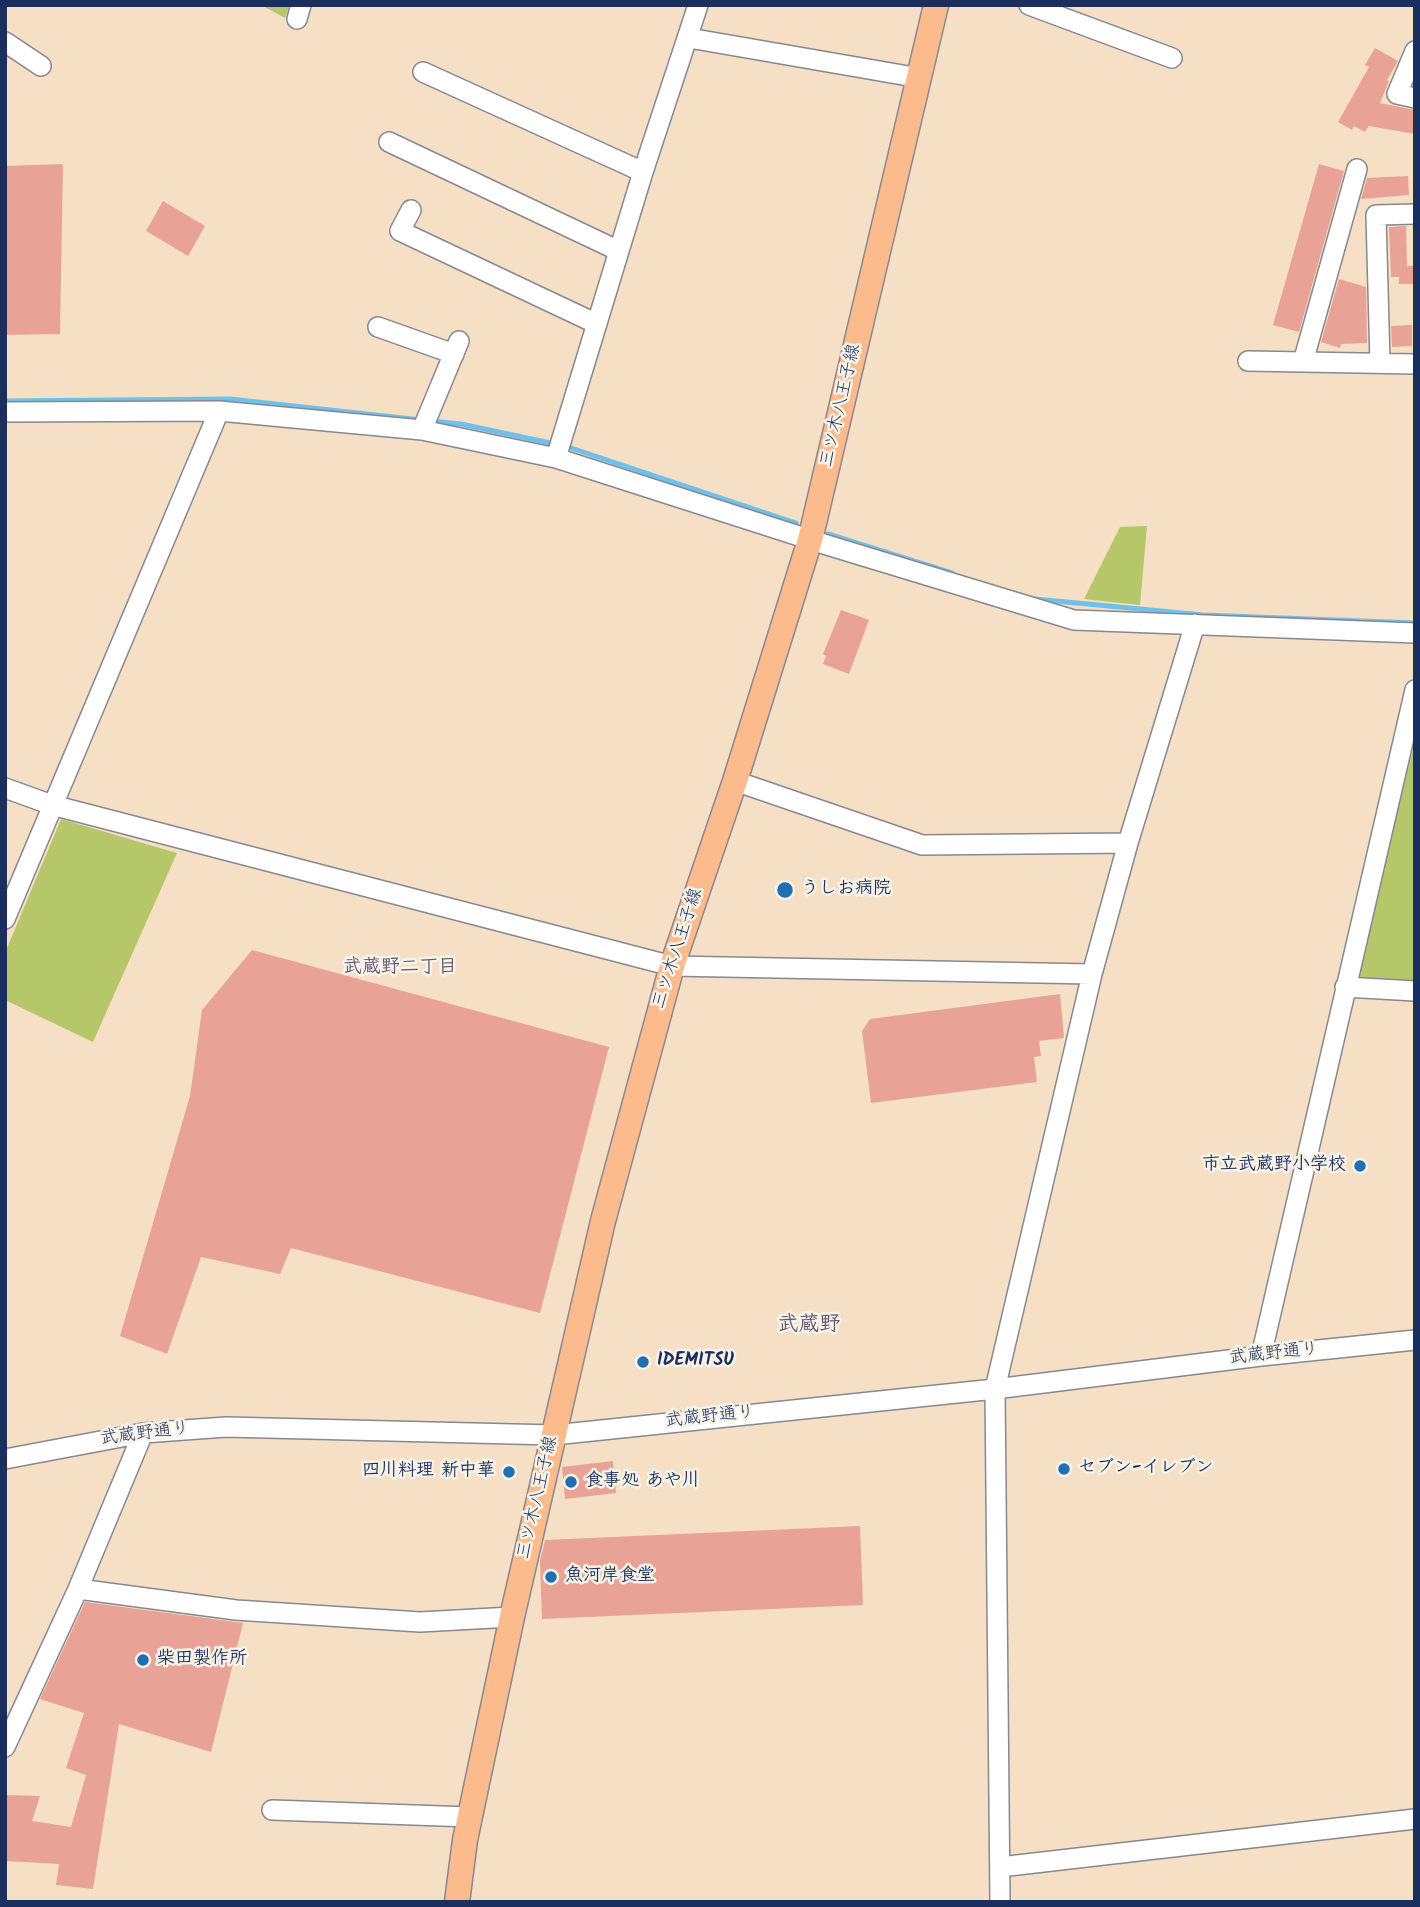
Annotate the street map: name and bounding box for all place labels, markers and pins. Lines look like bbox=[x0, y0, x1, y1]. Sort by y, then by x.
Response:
place label: うしお病院 bbox=[801, 879, 891, 901]
marker: うしお病院 bbox=[775, 880, 795, 900]
place label: 市立武蔵野小学校 bbox=[1202, 1155, 1346, 1177]
marker: 市立武蔵野小学校 bbox=[1352, 1158, 1368, 1174]
place label: IDEMITSU bbox=[657, 1351, 734, 1373]
marker: IDEMITSU bbox=[635, 1354, 651, 1370]
place label: セブン-イレブン bbox=[1078, 1458, 1214, 1480]
place label: 四川料理 新中華 bbox=[362, 1461, 495, 1483]
marker: セブン-イレブン bbox=[1056, 1461, 1072, 1477]
marker: 四川料理 新中華 bbox=[501, 1464, 517, 1480]
place label: 食事処 あや川 bbox=[585, 1471, 700, 1493]
marker: 食事処 あや川 bbox=[563, 1474, 579, 1490]
place label: 魚河岸食堂 bbox=[565, 1566, 655, 1588]
marker: 魚河岸食堂 bbox=[543, 1569, 559, 1585]
place label: 柴田製作所 bbox=[157, 1649, 247, 1671]
marker: 柴田製作所 bbox=[135, 1652, 151, 1668]

